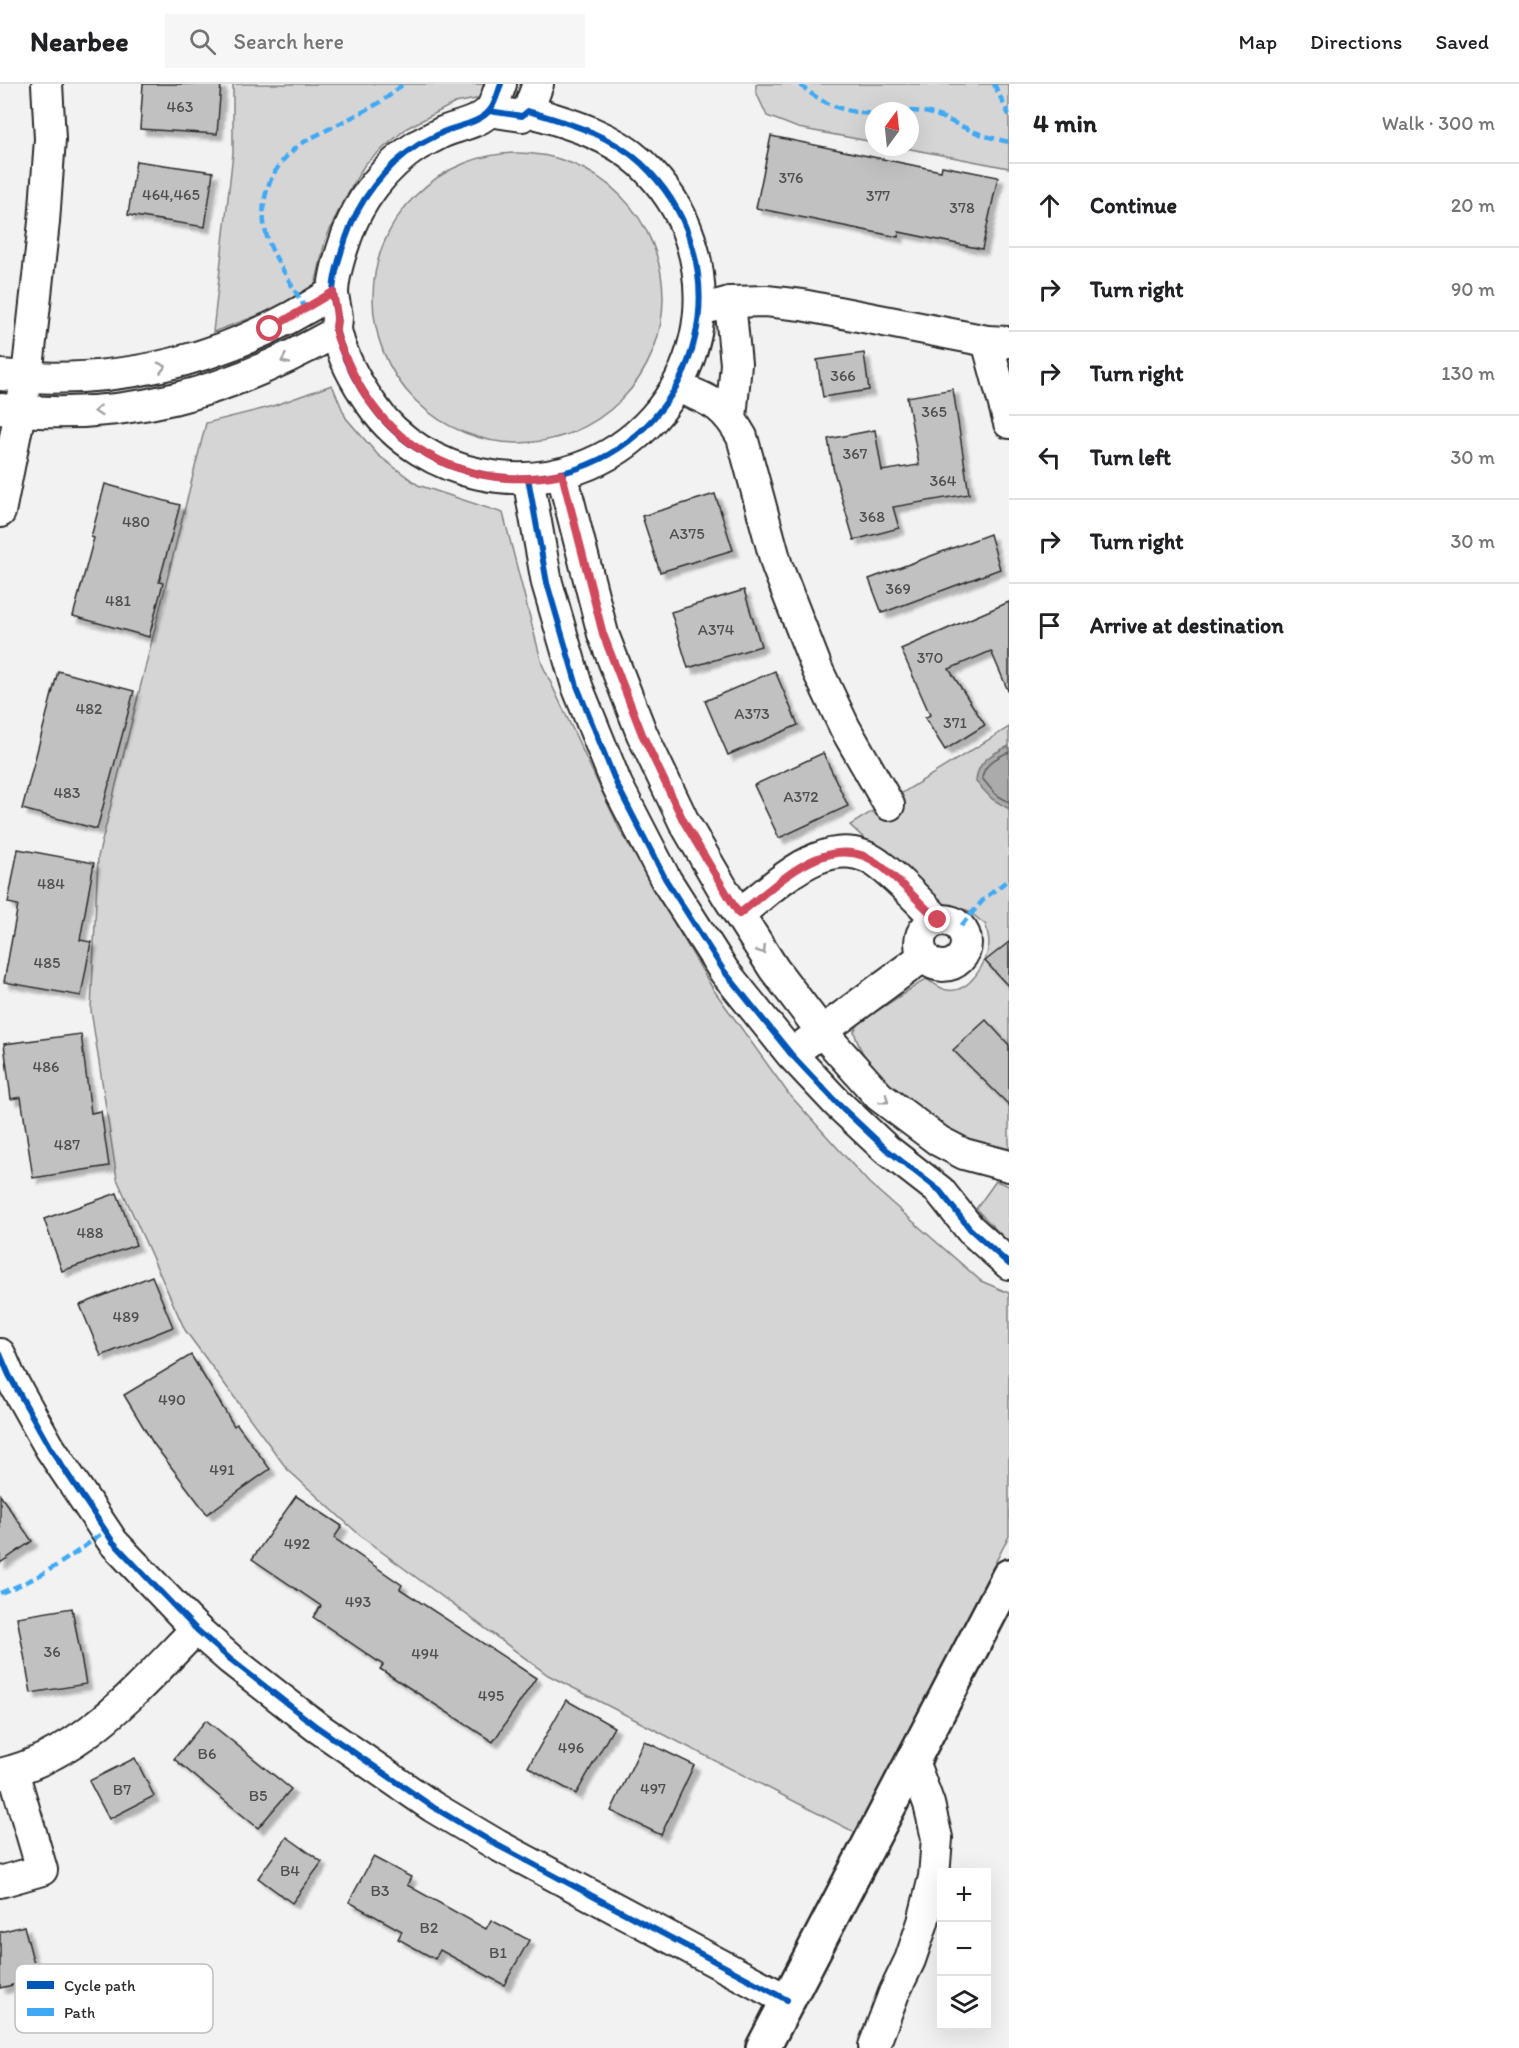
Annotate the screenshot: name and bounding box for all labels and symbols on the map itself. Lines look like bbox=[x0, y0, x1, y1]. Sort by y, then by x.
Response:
house number: 463 bbox=[167, 97, 194, 116]
north arrow bbox=[865, 102, 919, 156]
house number: 376 bbox=[778, 168, 804, 187]
house number: 464,465 bbox=[142, 185, 200, 204]
house number: 377 bbox=[866, 186, 890, 205]
house number: 378 bbox=[949, 198, 975, 217]
route start bbox=[256, 315, 282, 341]
one-way arrow bbox=[280, 353, 291, 365]
one-way arrow bbox=[157, 361, 167, 374]
house number: 366 bbox=[830, 366, 856, 385]
house number: 365 bbox=[921, 402, 947, 421]
one-way arrow bbox=[93, 404, 102, 417]
house number: 367 bbox=[842, 444, 868, 463]
house number: 364 bbox=[930, 471, 957, 490]
house number: 368 bbox=[859, 507, 885, 526]
house number: 480 bbox=[122, 512, 150, 531]
house number: A375 bbox=[669, 524, 705, 543]
house number: 369 bbox=[885, 579, 911, 598]
house number: 481 bbox=[105, 591, 131, 610]
house number: A374 bbox=[698, 620, 735, 639]
house number: 370 bbox=[917, 648, 943, 667]
house number: 482 bbox=[76, 699, 103, 718]
house number: A373 bbox=[734, 704, 770, 723]
house number: 371 bbox=[943, 713, 968, 732]
house number: 483 bbox=[53, 783, 81, 802]
house number: A372 bbox=[783, 787, 819, 806]
house number: 484 bbox=[37, 874, 65, 893]
route end bbox=[924, 906, 950, 932]
one-way arrow bbox=[755, 943, 766, 954]
house number: 485 bbox=[34, 953, 60, 972]
house number: 486 bbox=[33, 1057, 59, 1076]
one-way arrow bbox=[879, 1093, 890, 1104]
house number: 487 bbox=[54, 1135, 80, 1154]
house number: 488 bbox=[76, 1223, 104, 1242]
house number: 489 bbox=[113, 1307, 139, 1326]
house number: 490 bbox=[158, 1390, 186, 1409]
house number: 491 bbox=[209, 1460, 235, 1479]
house number: 492 bbox=[284, 1534, 311, 1553]
house number: 493 bbox=[345, 1592, 372, 1611]
house number: 36 bbox=[43, 1642, 61, 1661]
house number: 494 bbox=[411, 1644, 439, 1663]
house number: 495 bbox=[478, 1686, 504, 1705]
house number: 496 bbox=[558, 1738, 584, 1757]
house number: B6 bbox=[198, 1744, 216, 1763]
house number: 497 bbox=[640, 1779, 666, 1798]
house number: B7 bbox=[113, 1780, 131, 1799]
house number: B5 bbox=[249, 1786, 267, 1805]
house number: B4 bbox=[280, 1861, 300, 1880]
house number: B3 bbox=[370, 1881, 390, 1900]
house number: B2 bbox=[420, 1918, 439, 1937]
house number: B1 bbox=[489, 1943, 507, 1962]
legend bbox=[15, 1964, 213, 2033]
text: Cycle path bbox=[64, 1976, 136, 1995]
text: Path bbox=[64, 2003, 95, 2022]

